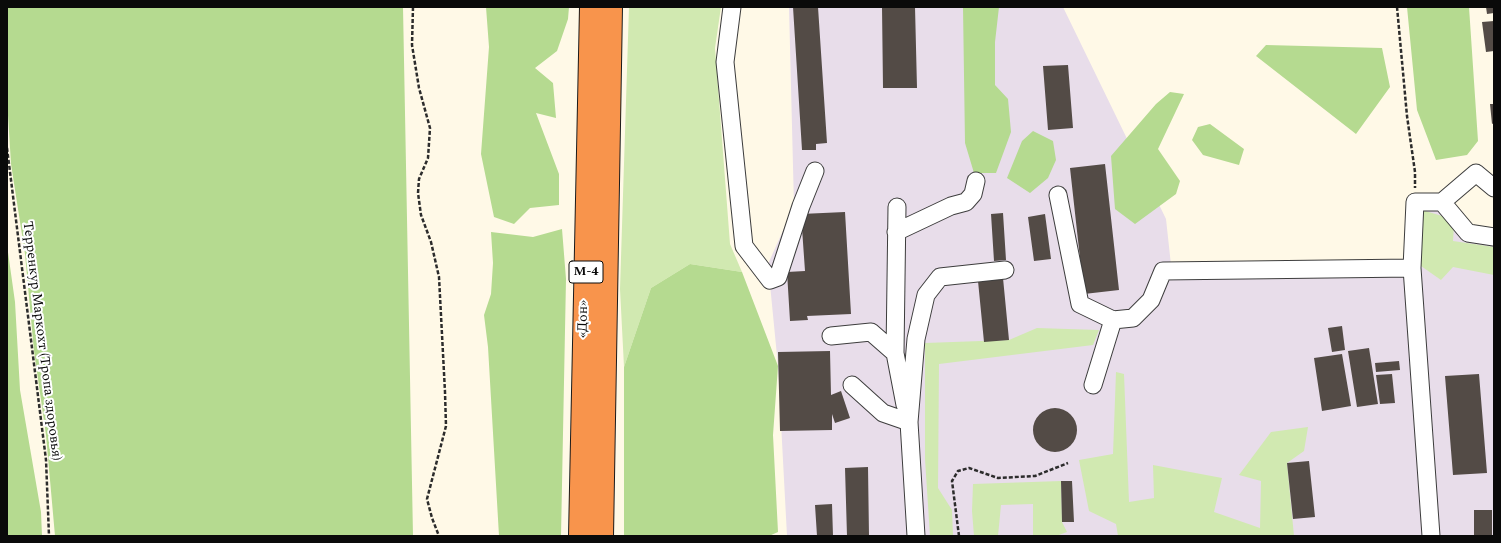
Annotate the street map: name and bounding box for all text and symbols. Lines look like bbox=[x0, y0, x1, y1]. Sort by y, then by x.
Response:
street label: Терренкур Маркохт (Тропа здоровья) bbox=[18, 220, 64, 462]
road number: М-4 bbox=[569, 261, 603, 283]
street label: «Дон» bbox=[575, 300, 593, 338]

